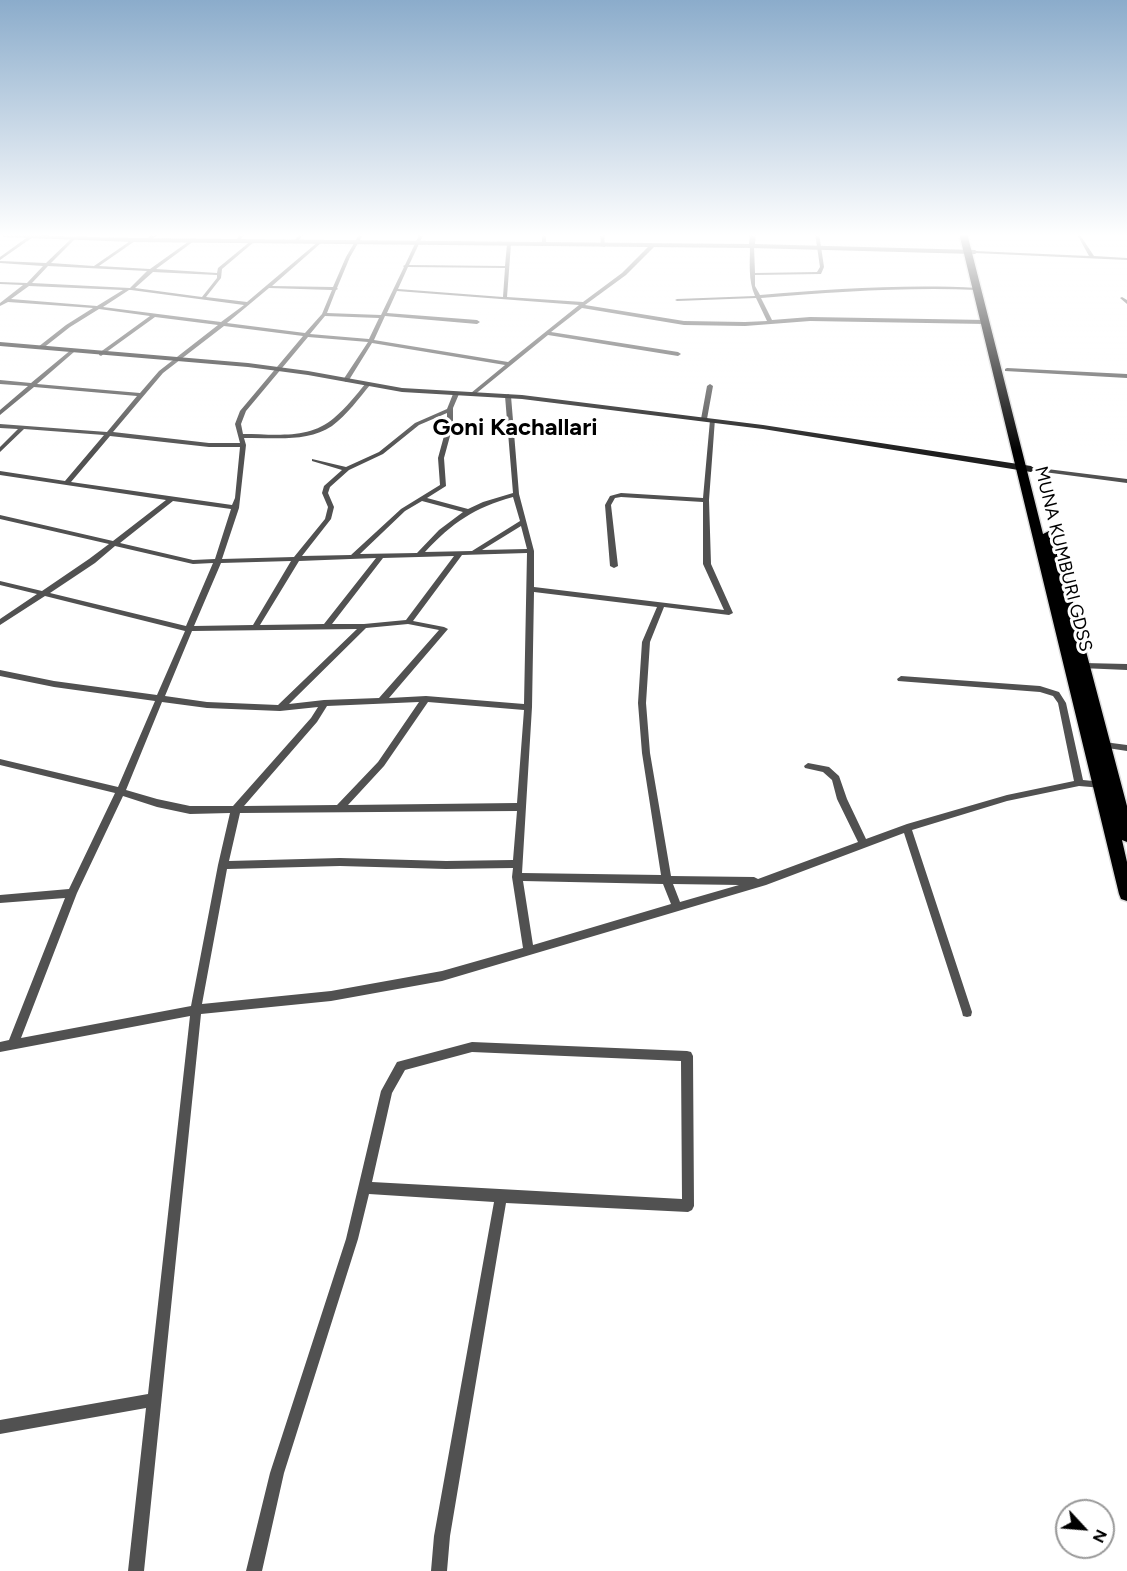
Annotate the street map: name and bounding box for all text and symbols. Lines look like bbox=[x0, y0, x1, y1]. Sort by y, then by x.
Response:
district label: Goni Kachallari bbox=[432, 414, 598, 442]
street label: MUNA KUMBURI GDSS bbox=[1030, 464, 1096, 654]
north arrow bbox=[1055, 1499, 1115, 1559]
text: N bbox=[1089, 1527, 1111, 1546]

